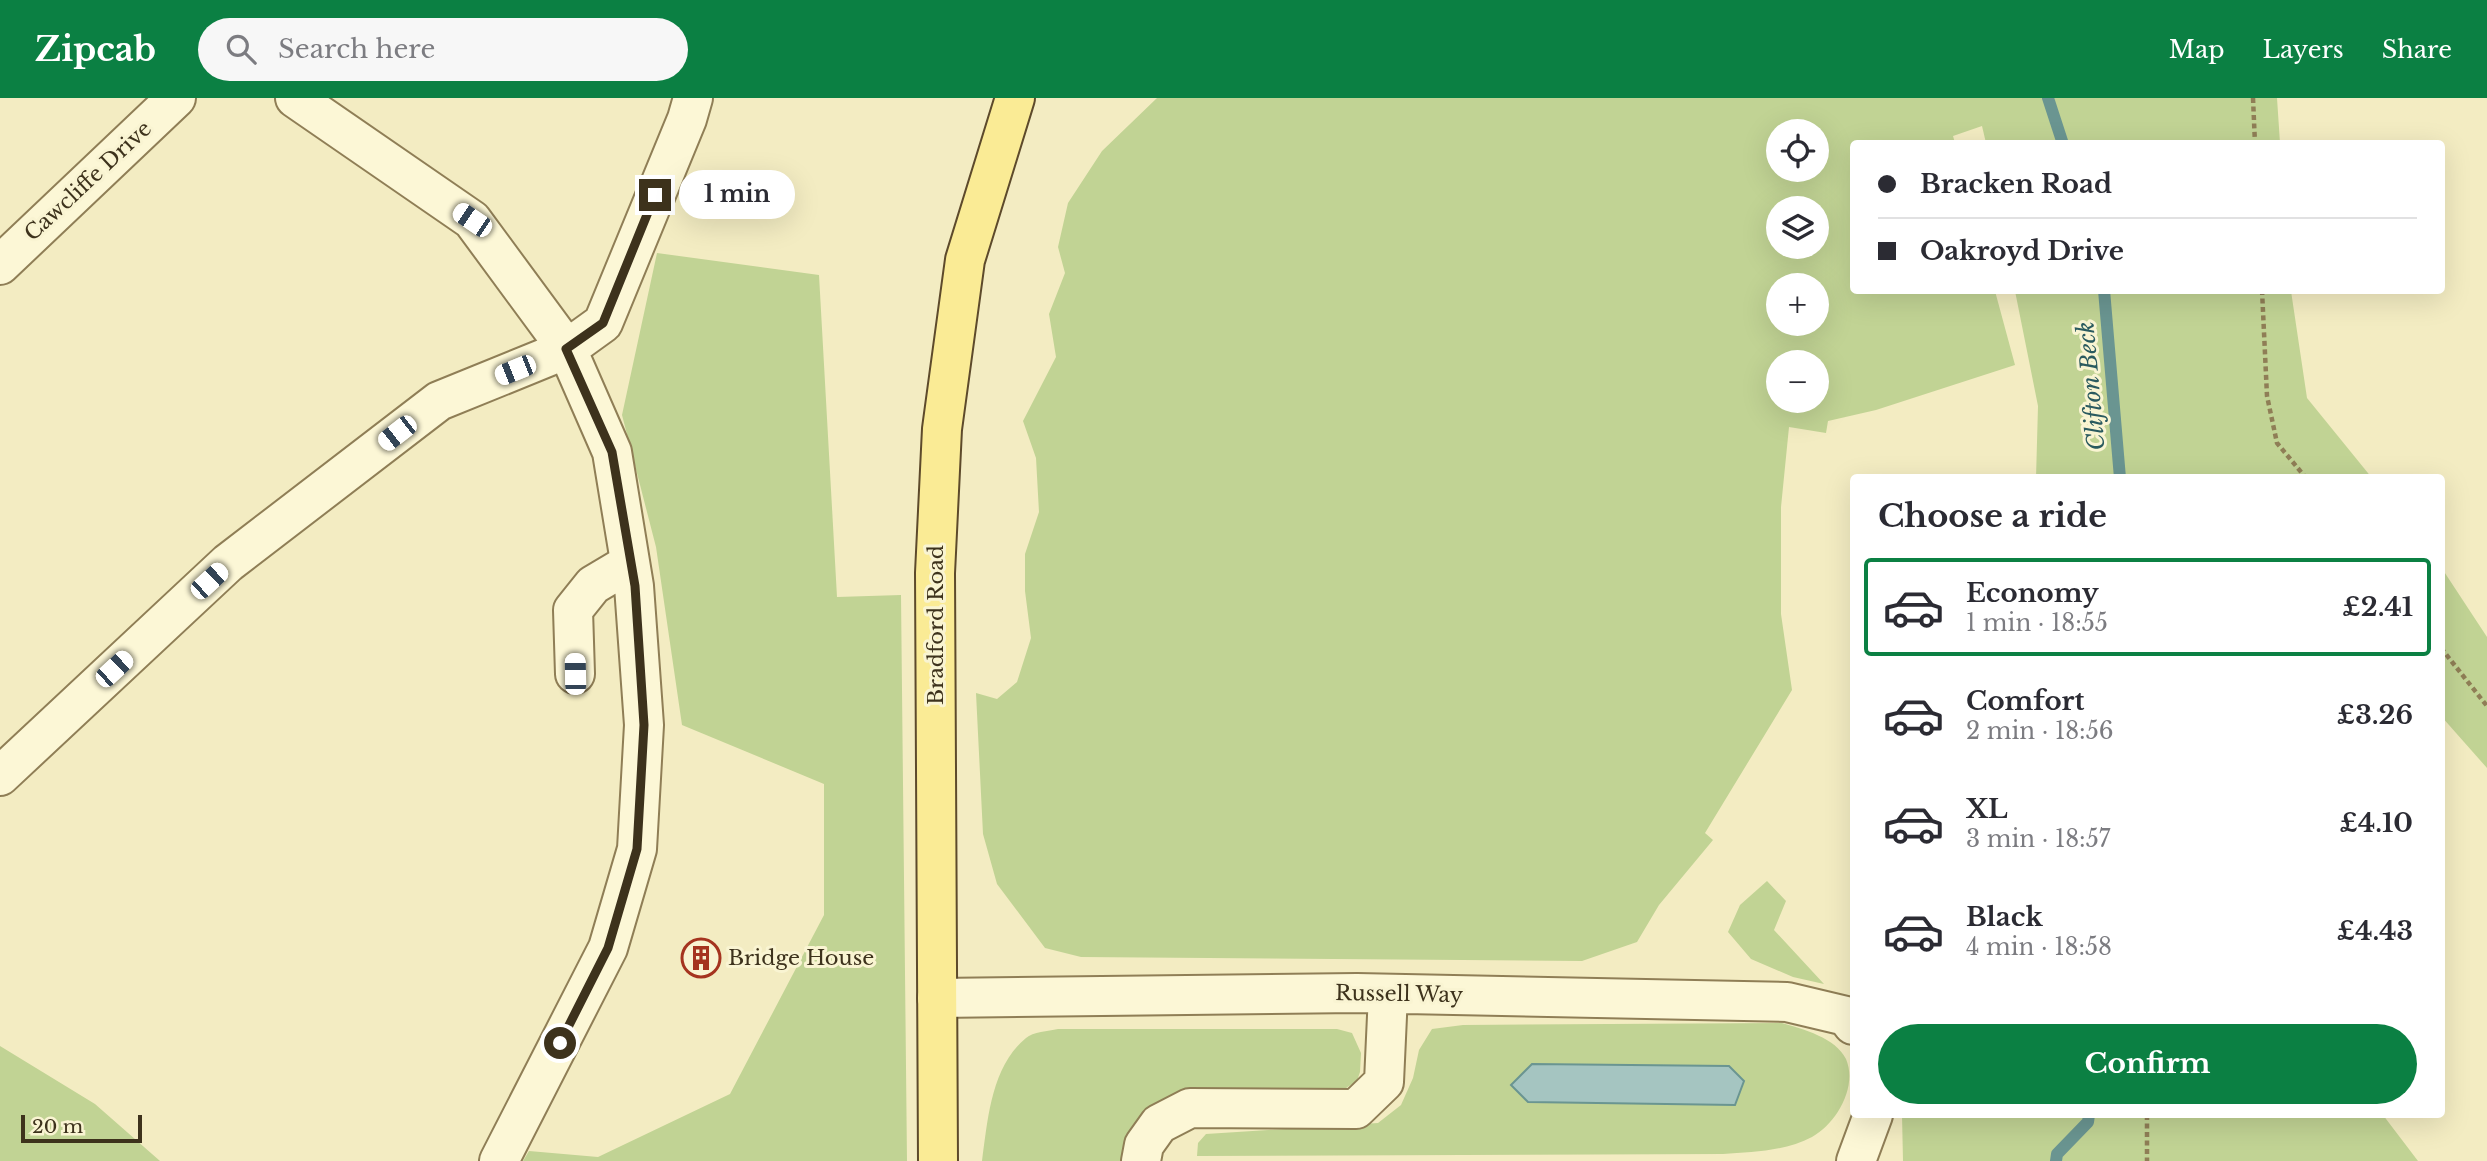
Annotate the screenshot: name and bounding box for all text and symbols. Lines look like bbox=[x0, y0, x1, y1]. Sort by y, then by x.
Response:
search box bbox=[198, 18, 688, 81]
text: Zipcab bbox=[35, 29, 156, 70]
icon: search bbox=[222, 30, 260, 68]
text: Search here bbox=[278, 33, 435, 65]
text: Map bbox=[2169, 35, 2225, 64]
text: Layers bbox=[2263, 35, 2344, 64]
text: Share bbox=[2382, 35, 2452, 64]
street label: Cawcliffe Drive bbox=[19, 116, 157, 246]
map controls bbox=[1766, 119, 1829, 413]
button: locate bbox=[1766, 119, 1829, 182]
text: Bracken Road bbox=[1920, 168, 2112, 200]
callout: 1 min bbox=[680, 170, 795, 220]
route end bbox=[639, 179, 671, 211]
text: 1 min bbox=[704, 180, 770, 208]
button: layers bbox=[1766, 196, 1829, 259]
car bbox=[449, 200, 496, 240]
text: Oakroyd Drive bbox=[1920, 235, 2124, 267]
button: + bbox=[1766, 273, 1829, 336]
water label: Clifton Beck bbox=[2071, 320, 2111, 452]
button: − bbox=[1766, 350, 1829, 413]
car bbox=[492, 352, 539, 388]
car bbox=[374, 412, 421, 454]
text: Choose a ride bbox=[1878, 496, 2107, 536]
street label: Bradford Road bbox=[923, 545, 949, 705]
car bbox=[187, 559, 232, 603]
icon: car bbox=[1882, 576, 1945, 639]
text: Economy bbox=[1966, 577, 2099, 609]
text: £2.41 bbox=[2342, 591, 2413, 623]
text: 1 min · 18:55 bbox=[1966, 609, 2108, 637]
car bbox=[92, 647, 137, 691]
car bbox=[565, 653, 586, 695]
icon: car bbox=[1882, 684, 1945, 747]
text: Comfort bbox=[1966, 685, 2084, 717]
text: £3.26 bbox=[2337, 699, 2413, 731]
text: 2 min · 18:56 bbox=[1966, 717, 2114, 745]
icon: car bbox=[1882, 792, 1945, 855]
text: XL bbox=[1966, 793, 2008, 825]
text: £4.10 bbox=[2340, 807, 2413, 839]
text: 3 min · 18:57 bbox=[1966, 825, 2110, 853]
icon: car bbox=[1882, 900, 1945, 963]
text: Black bbox=[1966, 901, 2043, 933]
text: £4.43 bbox=[2337, 915, 2413, 947]
text: 4 min · 18:58 bbox=[1966, 933, 2112, 961]
building icon: Bridge House bbox=[680, 937, 722, 979]
place label: Bridge House bbox=[728, 945, 874, 971]
street label: Russell Way bbox=[1335, 980, 1464, 1008]
button: Confirm bbox=[1878, 1024, 2417, 1104]
route start bbox=[544, 1027, 576, 1059]
scale bar bbox=[21, 1112, 142, 1144]
text: 20 m bbox=[32, 1115, 83, 1138]

